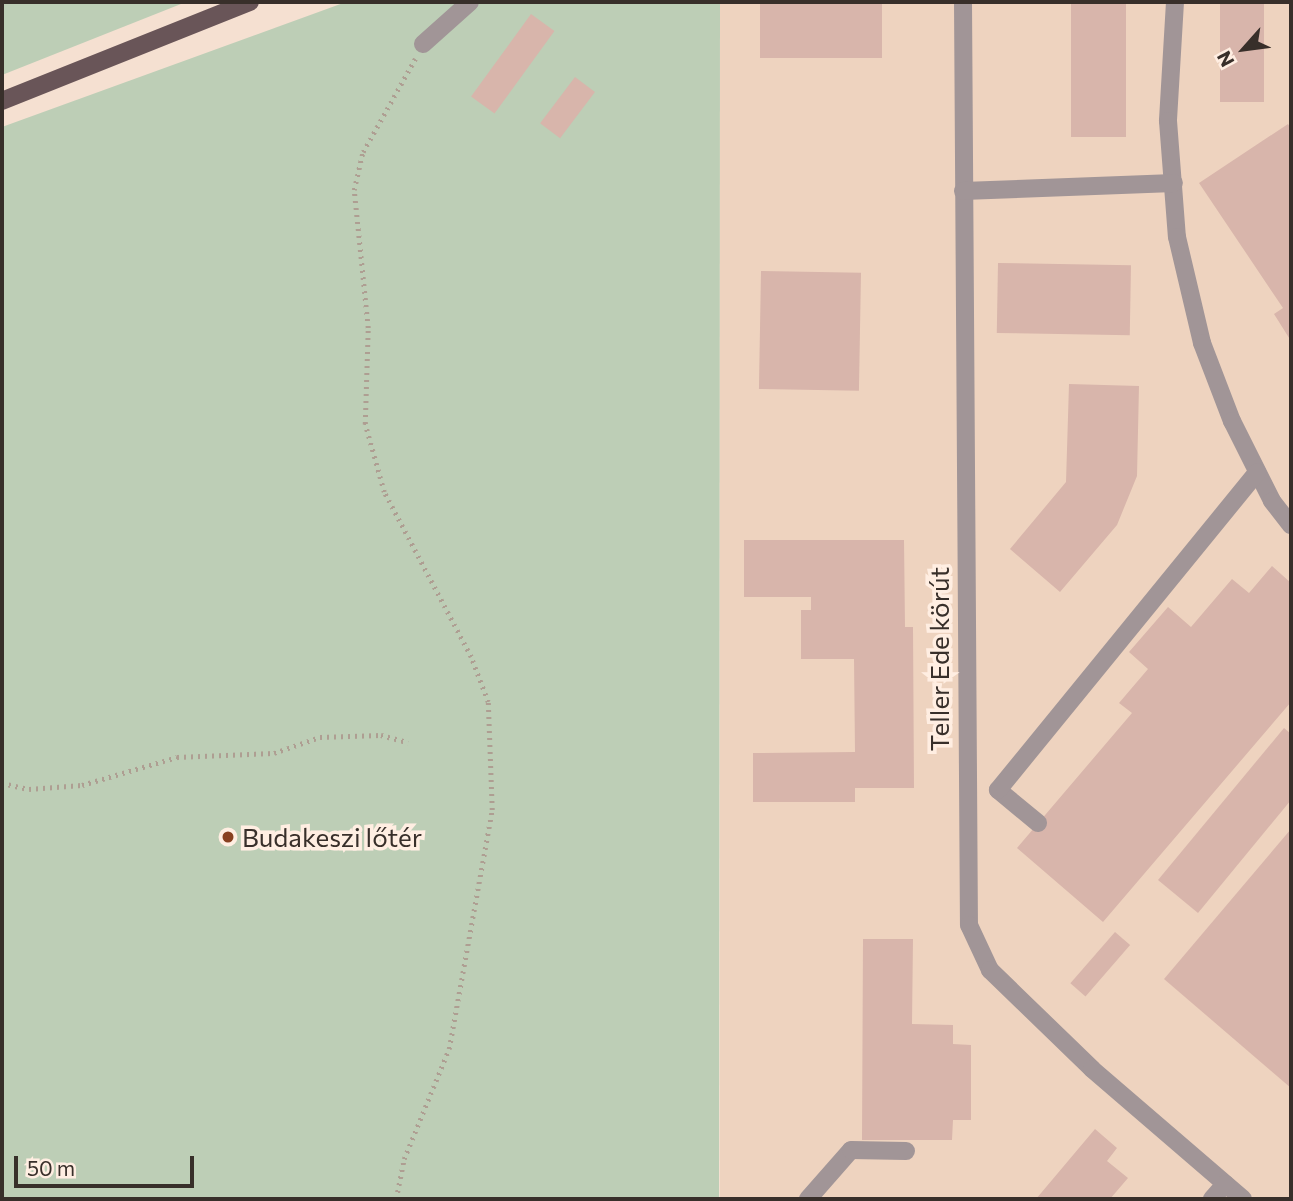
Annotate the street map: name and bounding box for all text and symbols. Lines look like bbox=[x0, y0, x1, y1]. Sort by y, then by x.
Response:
north arrow bbox=[1209, 14, 1279, 84]
text: N bbox=[1212, 47, 1239, 71]
street label: Teller Ede körút bbox=[923, 567, 955, 751]
place label: Budakeszi lőtér bbox=[242, 821, 422, 853]
marker: Budakeszi lőtér bbox=[220, 829, 236, 845]
scale bar bbox=[18, 1142, 198, 1186]
text: 50 m bbox=[27, 1155, 75, 1180]

